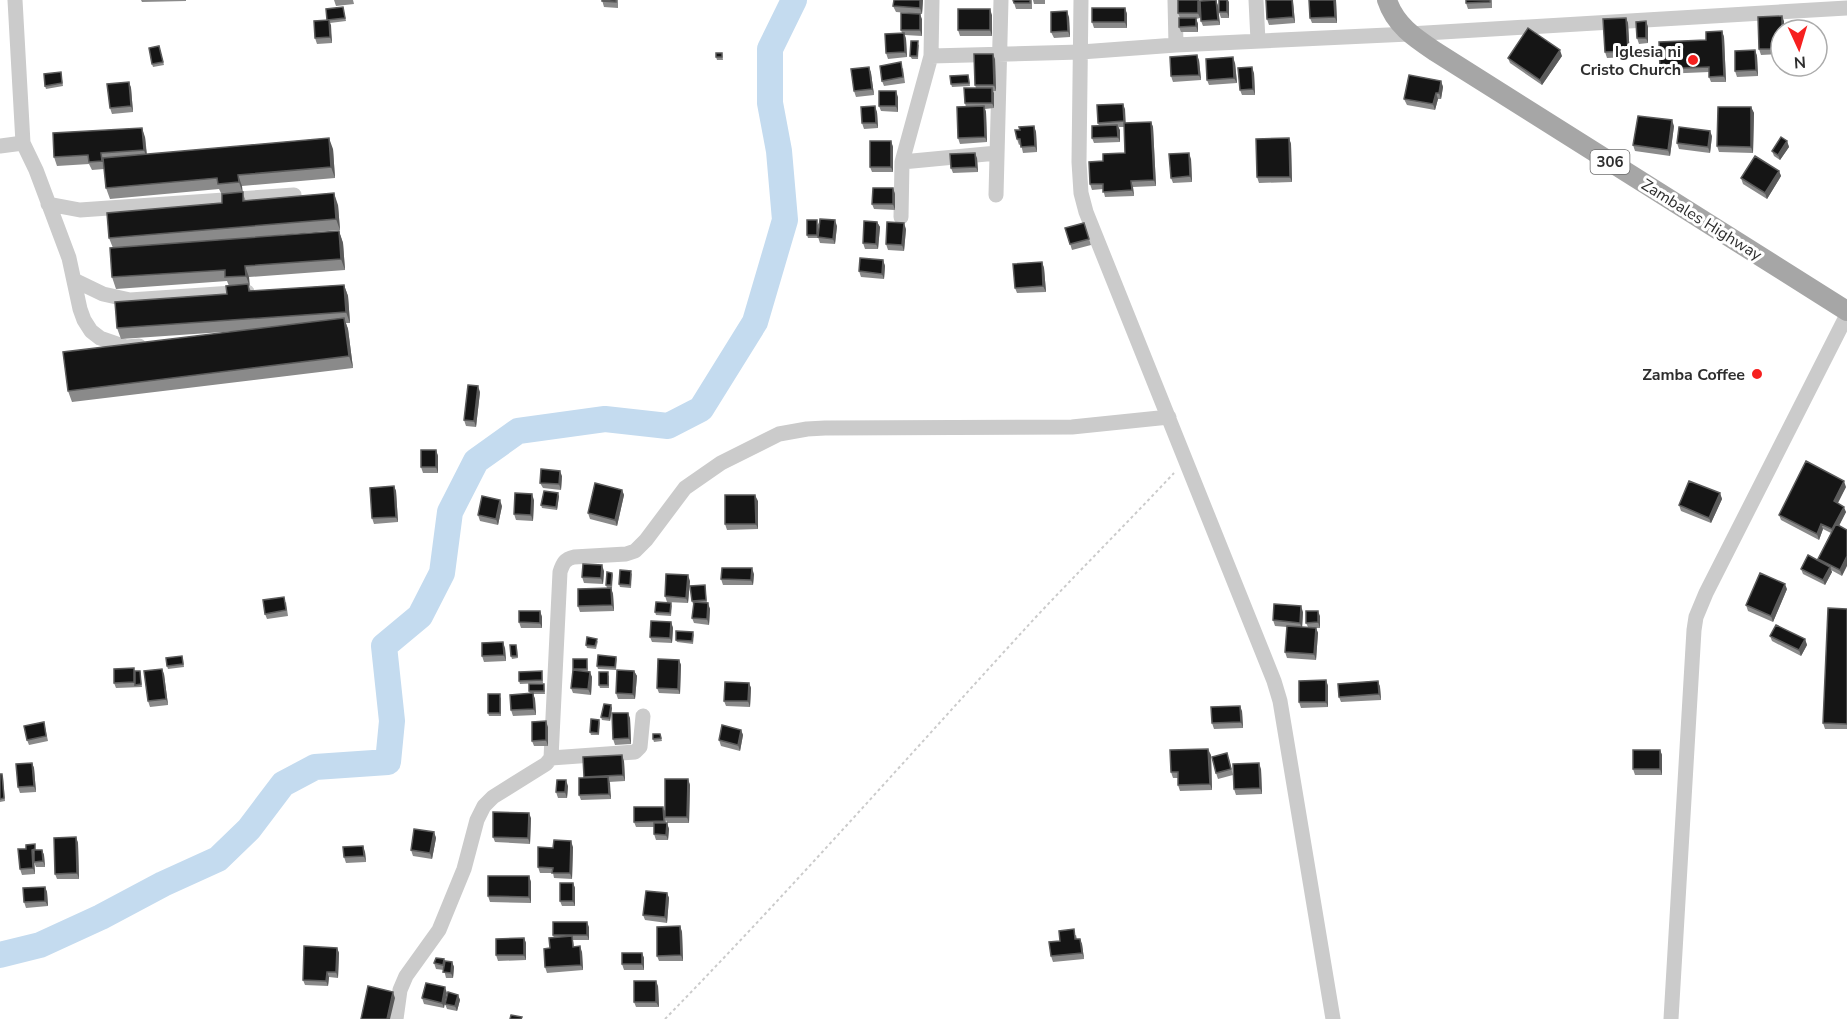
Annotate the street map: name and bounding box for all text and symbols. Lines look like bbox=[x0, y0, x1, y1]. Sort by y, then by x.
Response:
north arrow bbox=[1769, 18, 1829, 78]
place label: Iglesia ni Cristo Church bbox=[1580, 41, 1681, 81]
text: N bbox=[1793, 51, 1807, 73]
marker: Iglesia ni Cristo Church bbox=[1686, 53, 1700, 67]
road number: 306 bbox=[1590, 150, 1630, 174]
street label: Zambales Highway bbox=[1637, 174, 1767, 266]
place label: Zamba Coffee bbox=[1642, 364, 1745, 386]
marker: Zamba Coffee bbox=[1750, 367, 1764, 381]

